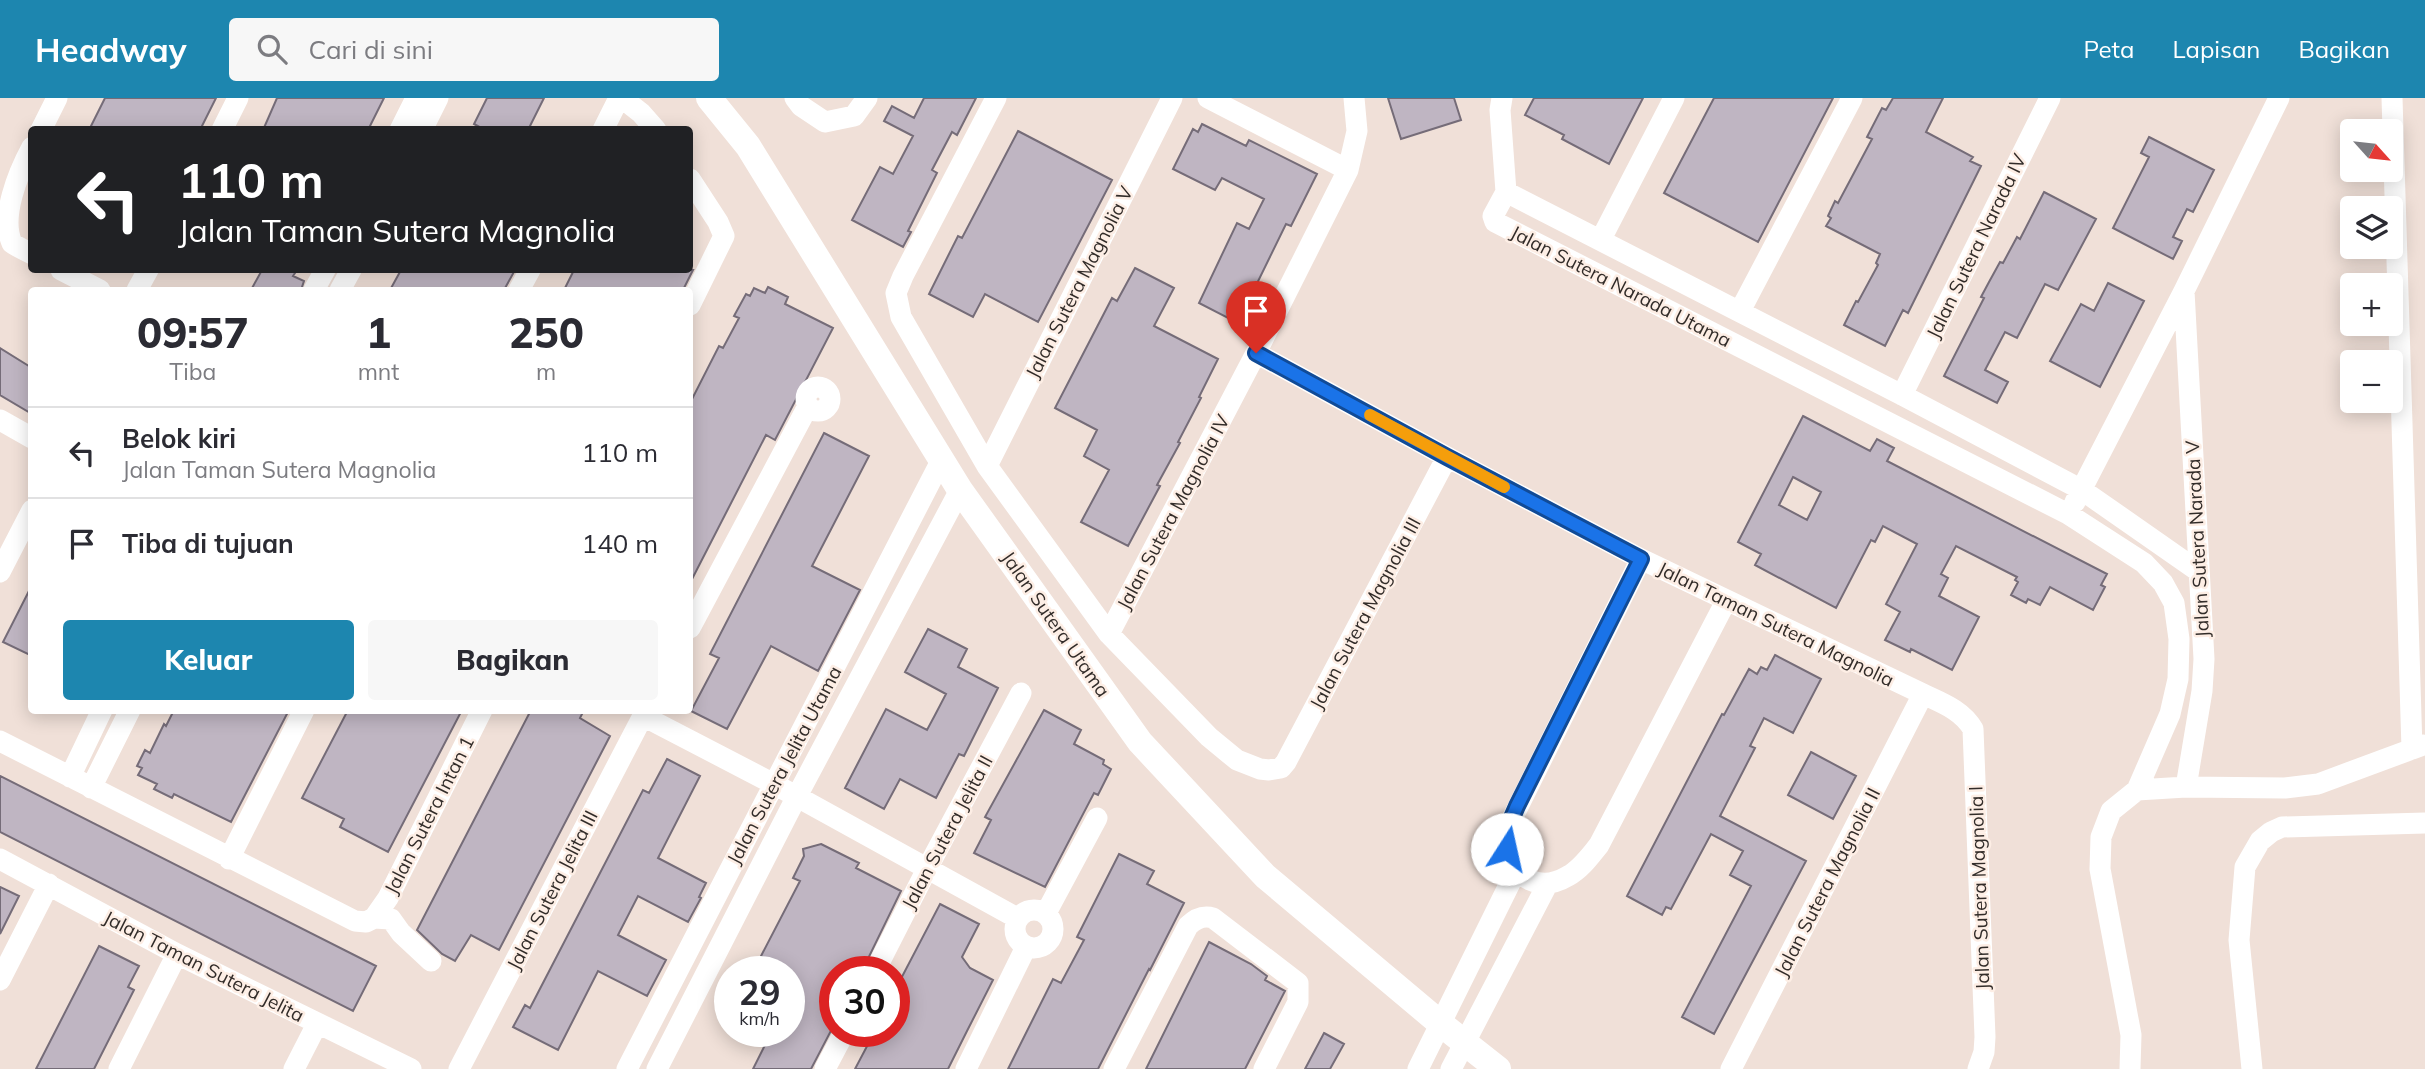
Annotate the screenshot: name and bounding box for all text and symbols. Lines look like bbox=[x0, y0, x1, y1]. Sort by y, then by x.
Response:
search box bbox=[229, 18, 719, 81]
text: Headway bbox=[35, 29, 187, 70]
icon: search bbox=[253, 30, 291, 68]
text: Cari di sini bbox=[309, 33, 433, 66]
text: Peta bbox=[2083, 34, 2134, 64]
text: Lapisan bbox=[2172, 34, 2260, 64]
text: Bagikan bbox=[2298, 34, 2390, 64]
north arrow bbox=[2340, 119, 2403, 182]
map controls bbox=[2340, 119, 2403, 413]
text: 110 m bbox=[178, 149, 324, 210]
street label: Jalan Sutera Narada IV bbox=[1921, 149, 2031, 342]
icon: left bbox=[63, 154, 154, 245]
street label: Jalan Sutera Magnolia V bbox=[1020, 181, 1138, 382]
button: layers bbox=[2340, 196, 2403, 259]
text: Jalan Taman Sutera Magnolia bbox=[178, 210, 615, 250]
street label: Jalan Sutera Narada Utama bbox=[1507, 220, 1735, 352]
button: + bbox=[2340, 273, 2403, 336]
pin bbox=[1226, 281, 1286, 353]
icon: arrive bbox=[1237, 292, 1275, 330]
text: 09:57 bbox=[137, 306, 249, 359]
text: 1 bbox=[366, 306, 391, 359]
text: 250 bbox=[508, 306, 584, 359]
button: − bbox=[2340, 350, 2403, 413]
text: Tiba bbox=[169, 357, 216, 386]
text: mnt bbox=[358, 357, 399, 386]
text: m bbox=[536, 357, 556, 386]
street label: Jalan Sutera Magnolia IV bbox=[1111, 410, 1235, 614]
text: Belok kiri bbox=[122, 422, 236, 455]
icon: left bbox=[63, 434, 101, 472]
text: 110 m bbox=[582, 436, 658, 469]
street label: Jalan Sutera Narada V bbox=[2180, 439, 2214, 638]
text: Jalan Taman Sutera Magnolia bbox=[122, 455, 436, 484]
street label: Jalan Sutera Magnolia III bbox=[1304, 513, 1426, 713]
icon: arrive bbox=[63, 525, 101, 563]
text: Tiba di tujuan bbox=[122, 527, 294, 560]
text: 140 m bbox=[582, 527, 658, 560]
street label: Jalan Sutera Utama bbox=[997, 546, 1115, 702]
street label: Jalan Taman Sutera Magnolia bbox=[1654, 556, 1898, 692]
button: Keluar bbox=[63, 620, 354, 700]
button: Bagikan bbox=[368, 620, 658, 700]
street label: Jalan Sutera Jelita Utama bbox=[721, 662, 847, 868]
street label: Jalan Sutera Intan 1 bbox=[379, 732, 479, 898]
street label: Jalan Sutera Jelita II bbox=[896, 751, 998, 913]
street label: Jalan Sutera Magnolia II bbox=[1769, 783, 1885, 981]
street label: Jalan Sutera Magnolia I bbox=[1963, 786, 1995, 990]
street label: Jalan Sutera Jelita III bbox=[501, 806, 603, 974]
position arrow bbox=[1470, 812, 1544, 886]
street label: Jalan Taman Sutera Jelita bbox=[100, 905, 308, 1027]
speed limit sign: 30 bbox=[819, 956, 910, 1047]
text: 29 bbox=[738, 970, 781, 1014]
text: km/h bbox=[739, 1007, 780, 1030]

